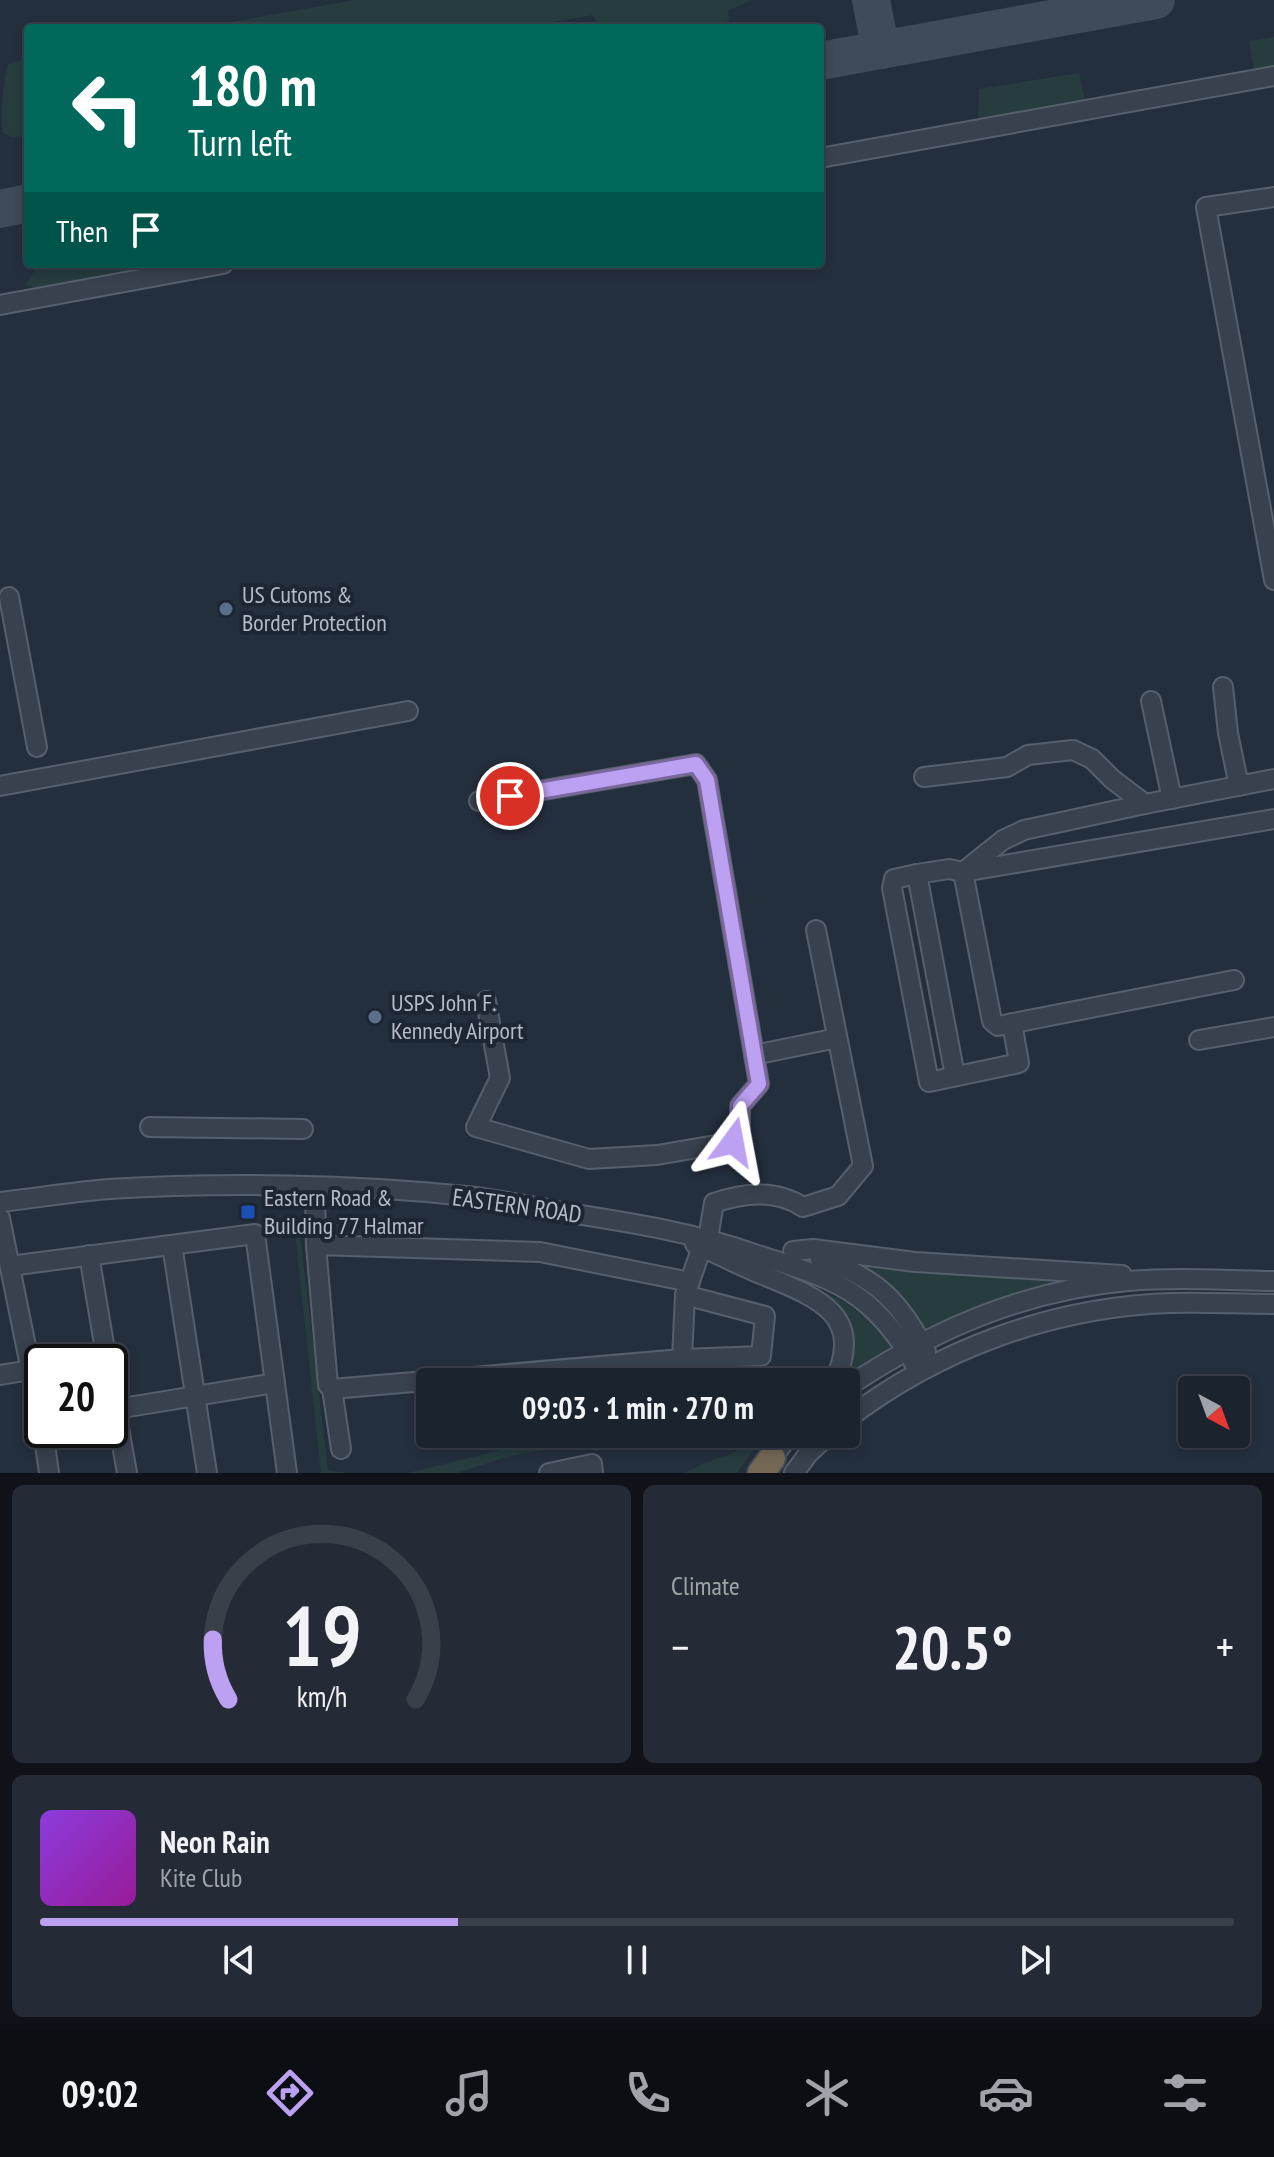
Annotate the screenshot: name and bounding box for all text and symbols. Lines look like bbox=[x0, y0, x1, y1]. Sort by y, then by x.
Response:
text: 180 m bbox=[188, 49, 317, 121]
icon: left bbox=[56, 56, 160, 160]
text: Turn left bbox=[188, 119, 292, 166]
icon: arrive bbox=[124, 208, 168, 252]
text: Then bbox=[56, 211, 108, 250]
place label: US Cutoms & Border Protection bbox=[242, 579, 387, 638]
marker: US Cutoms & Border Protection bbox=[217, 600, 235, 618]
pin bbox=[476, 762, 544, 830]
icon: arrive bbox=[488, 774, 532, 818]
place label: USPS John F. Kennedy Airport bbox=[391, 987, 524, 1046]
marker: USPS John F. Kennedy Airport bbox=[366, 1008, 384, 1026]
position arrow bbox=[691, 1100, 775, 1184]
street label: EASTERN ROAD bbox=[451, 1181, 584, 1230]
place label: Eastern Road & Building 77 Halmar bbox=[264, 1182, 424, 1241]
marker: Eastern Road & Building 77 Halmar bbox=[239, 1203, 257, 1221]
speed limit sign: 20 bbox=[24, 1344, 128, 1448]
north arrow bbox=[1178, 1376, 1250, 1448]
map controls bbox=[1178, 1376, 1250, 1448]
text: 09:03 · 1 min · 270 m bbox=[522, 1388, 754, 1427]
text: Climate bbox=[671, 1569, 740, 1602]
text: 19 bbox=[282, 1581, 361, 1689]
text: 20.5° bbox=[892, 1608, 1013, 1686]
text: − bbox=[671, 1618, 689, 1675]
text: + bbox=[1216, 1618, 1234, 1675]
text: km/h bbox=[296, 1678, 347, 1715]
text: Neon Rain bbox=[160, 1822, 270, 1861]
text: Kite Club bbox=[160, 1861, 242, 1894]
icon: previous bbox=[217, 1938, 261, 1982]
icon: pause bbox=[615, 1938, 659, 1982]
icon: next bbox=[1013, 1938, 1057, 1982]
icon: directions bbox=[262, 2065, 318, 2121]
icon: music bbox=[441, 2065, 497, 2121]
icon: phone bbox=[620, 2065, 676, 2121]
icon: climate bbox=[799, 2065, 855, 2121]
icon: car bbox=[978, 2065, 1034, 2121]
icon: filters bbox=[1157, 2065, 1213, 2121]
text: 09:02 bbox=[61, 2070, 139, 2117]

